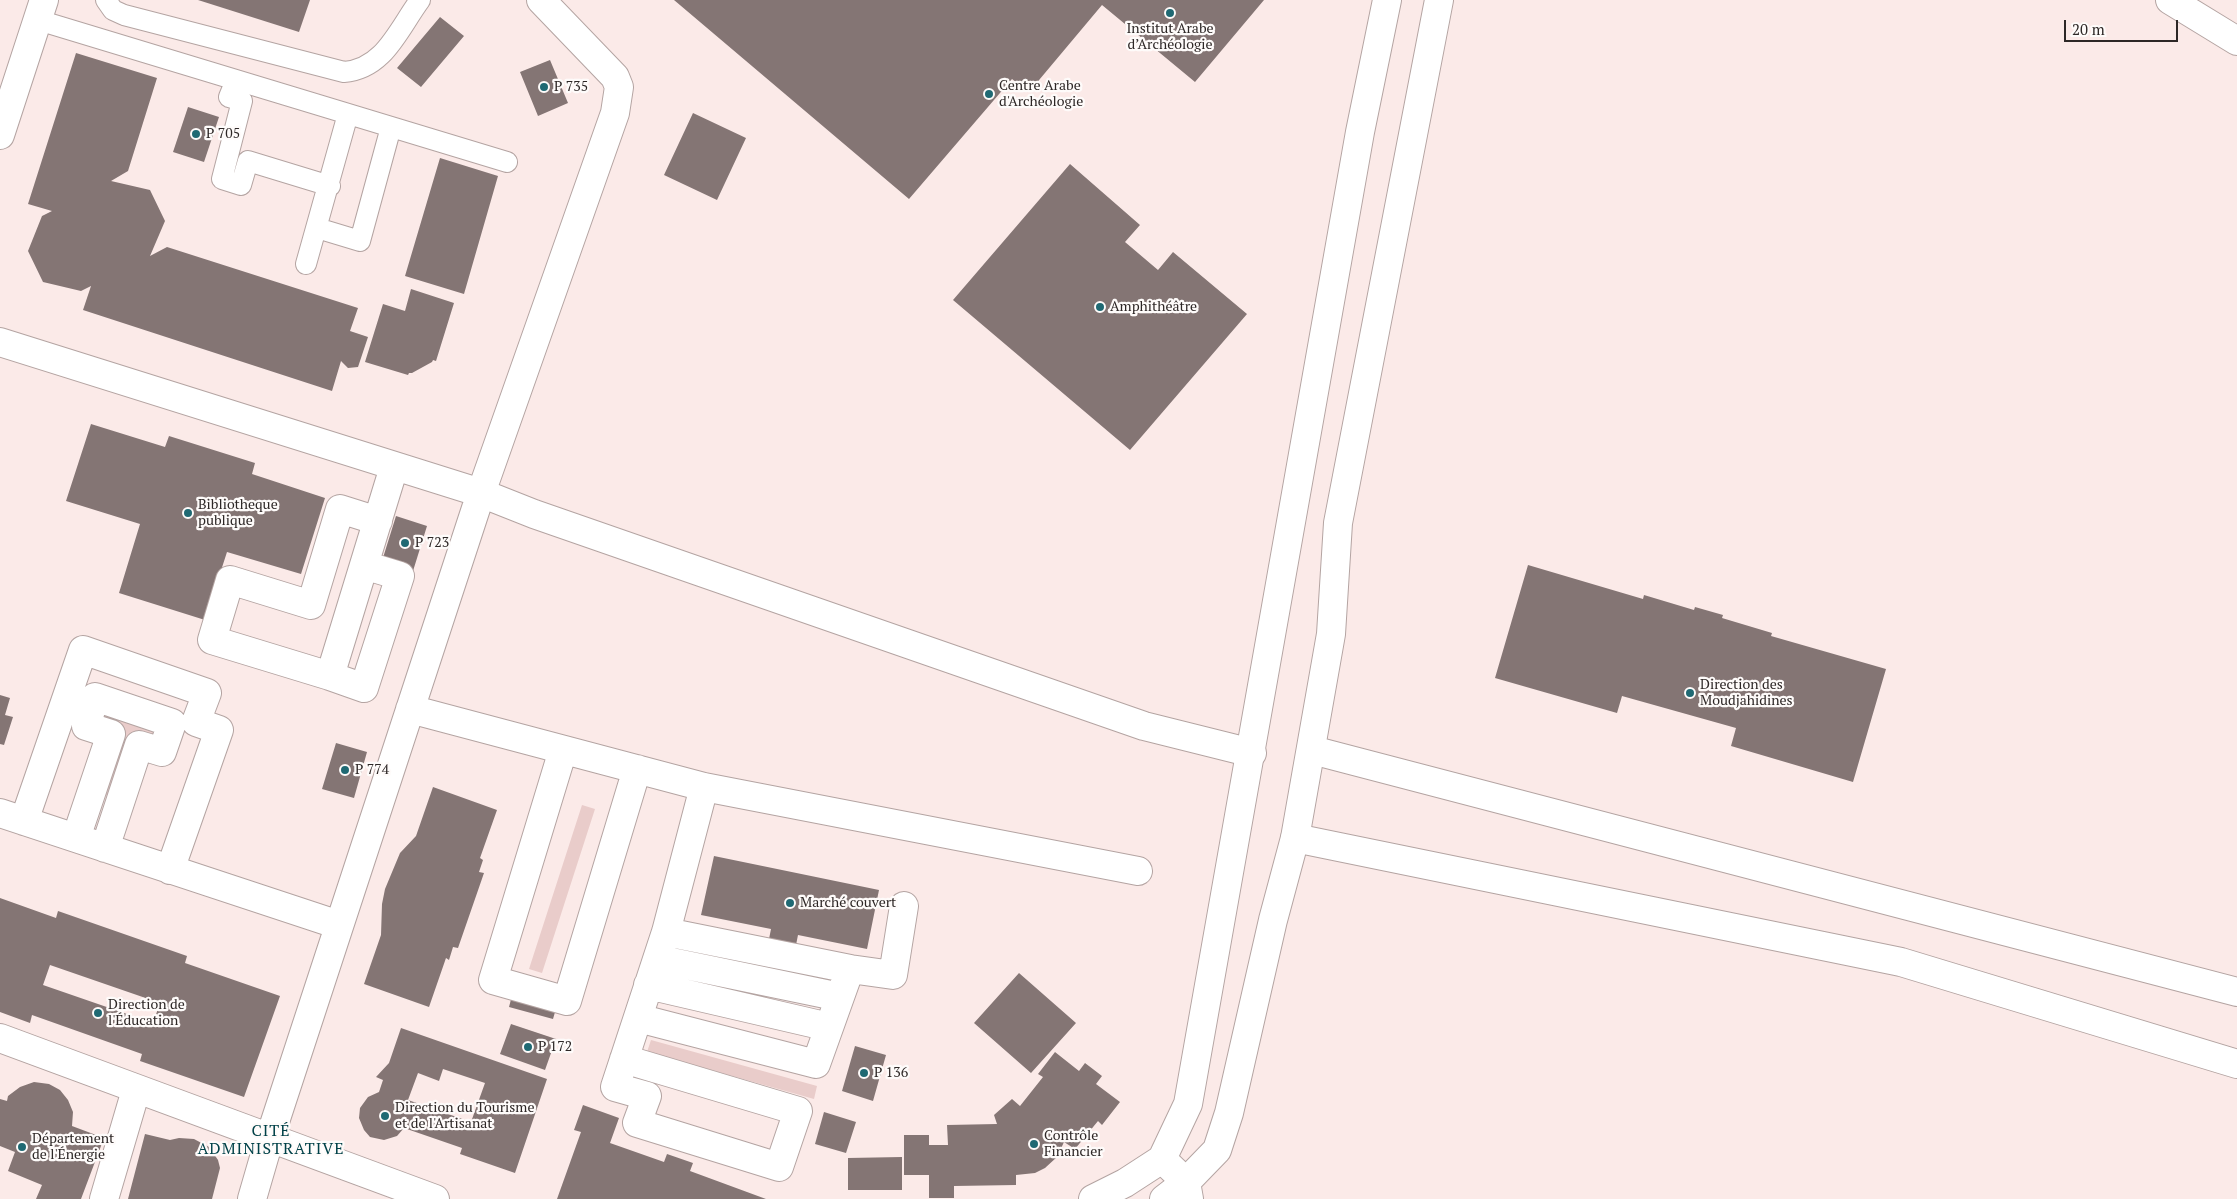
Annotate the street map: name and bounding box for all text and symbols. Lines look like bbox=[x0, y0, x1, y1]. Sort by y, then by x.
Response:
marker: Institut Arabe d’Archéologie bbox=[1164, 7, 1176, 19]
scale bar bbox=[2067, 10, 2181, 42]
text: 20 m bbox=[2072, 19, 2105, 39]
place label: Institut Arabe d’Archéologie bbox=[1126, 21, 1214, 54]
place label: Centre Arabe d'Archéologie bbox=[999, 78, 1083, 110]
place label: P 735 bbox=[554, 79, 588, 95]
marker: P 735 bbox=[538, 81, 550, 93]
marker: Centre Arabe d'Archéologie bbox=[983, 88, 995, 100]
place label: P 705 bbox=[206, 126, 240, 142]
marker: P 705 bbox=[190, 128, 202, 140]
place label: Amphithéâtre bbox=[1110, 299, 1197, 315]
marker: Amphithéâtre bbox=[1094, 301, 1106, 313]
place label: Bibliotheque publique bbox=[198, 497, 278, 530]
marker: Bibliotheque publique bbox=[182, 507, 194, 519]
place label: P 723 bbox=[415, 535, 449, 551]
marker: P 723 bbox=[399, 537, 411, 549]
place label: Direction des Moudjahidines bbox=[1700, 677, 1793, 710]
marker: Direction des Moudjahidines bbox=[1684, 687, 1696, 699]
place label: P 774 bbox=[355, 762, 389, 778]
marker: P 774 bbox=[339, 764, 351, 776]
place label: Marché couvert bbox=[800, 895, 896, 911]
marker: Marché couvert bbox=[784, 897, 796, 909]
place label: Direction de l'Éducation bbox=[108, 997, 185, 1030]
marker: Direction de l'Éducation bbox=[92, 1007, 104, 1019]
place label: P 172 bbox=[538, 1039, 572, 1055]
marker: P 172 bbox=[522, 1041, 534, 1053]
place label: P 136 bbox=[874, 1065, 908, 1081]
marker: P 136 bbox=[858, 1067, 870, 1079]
place label: Direction du Tourisme et de l'Artisanat bbox=[395, 1100, 534, 1132]
marker: Direction du Tourisme et de l'Artisanat bbox=[379, 1110, 391, 1122]
district label: CITÉ ADMINISTRATIVE bbox=[196, 1121, 346, 1159]
place label: Contrôle Financier bbox=[1044, 1128, 1103, 1160]
place label: Département de l'Énergie bbox=[32, 1131, 114, 1164]
marker: Contrôle Financier bbox=[1028, 1138, 1040, 1150]
marker: Département de l'Énergie bbox=[16, 1141, 28, 1153]

